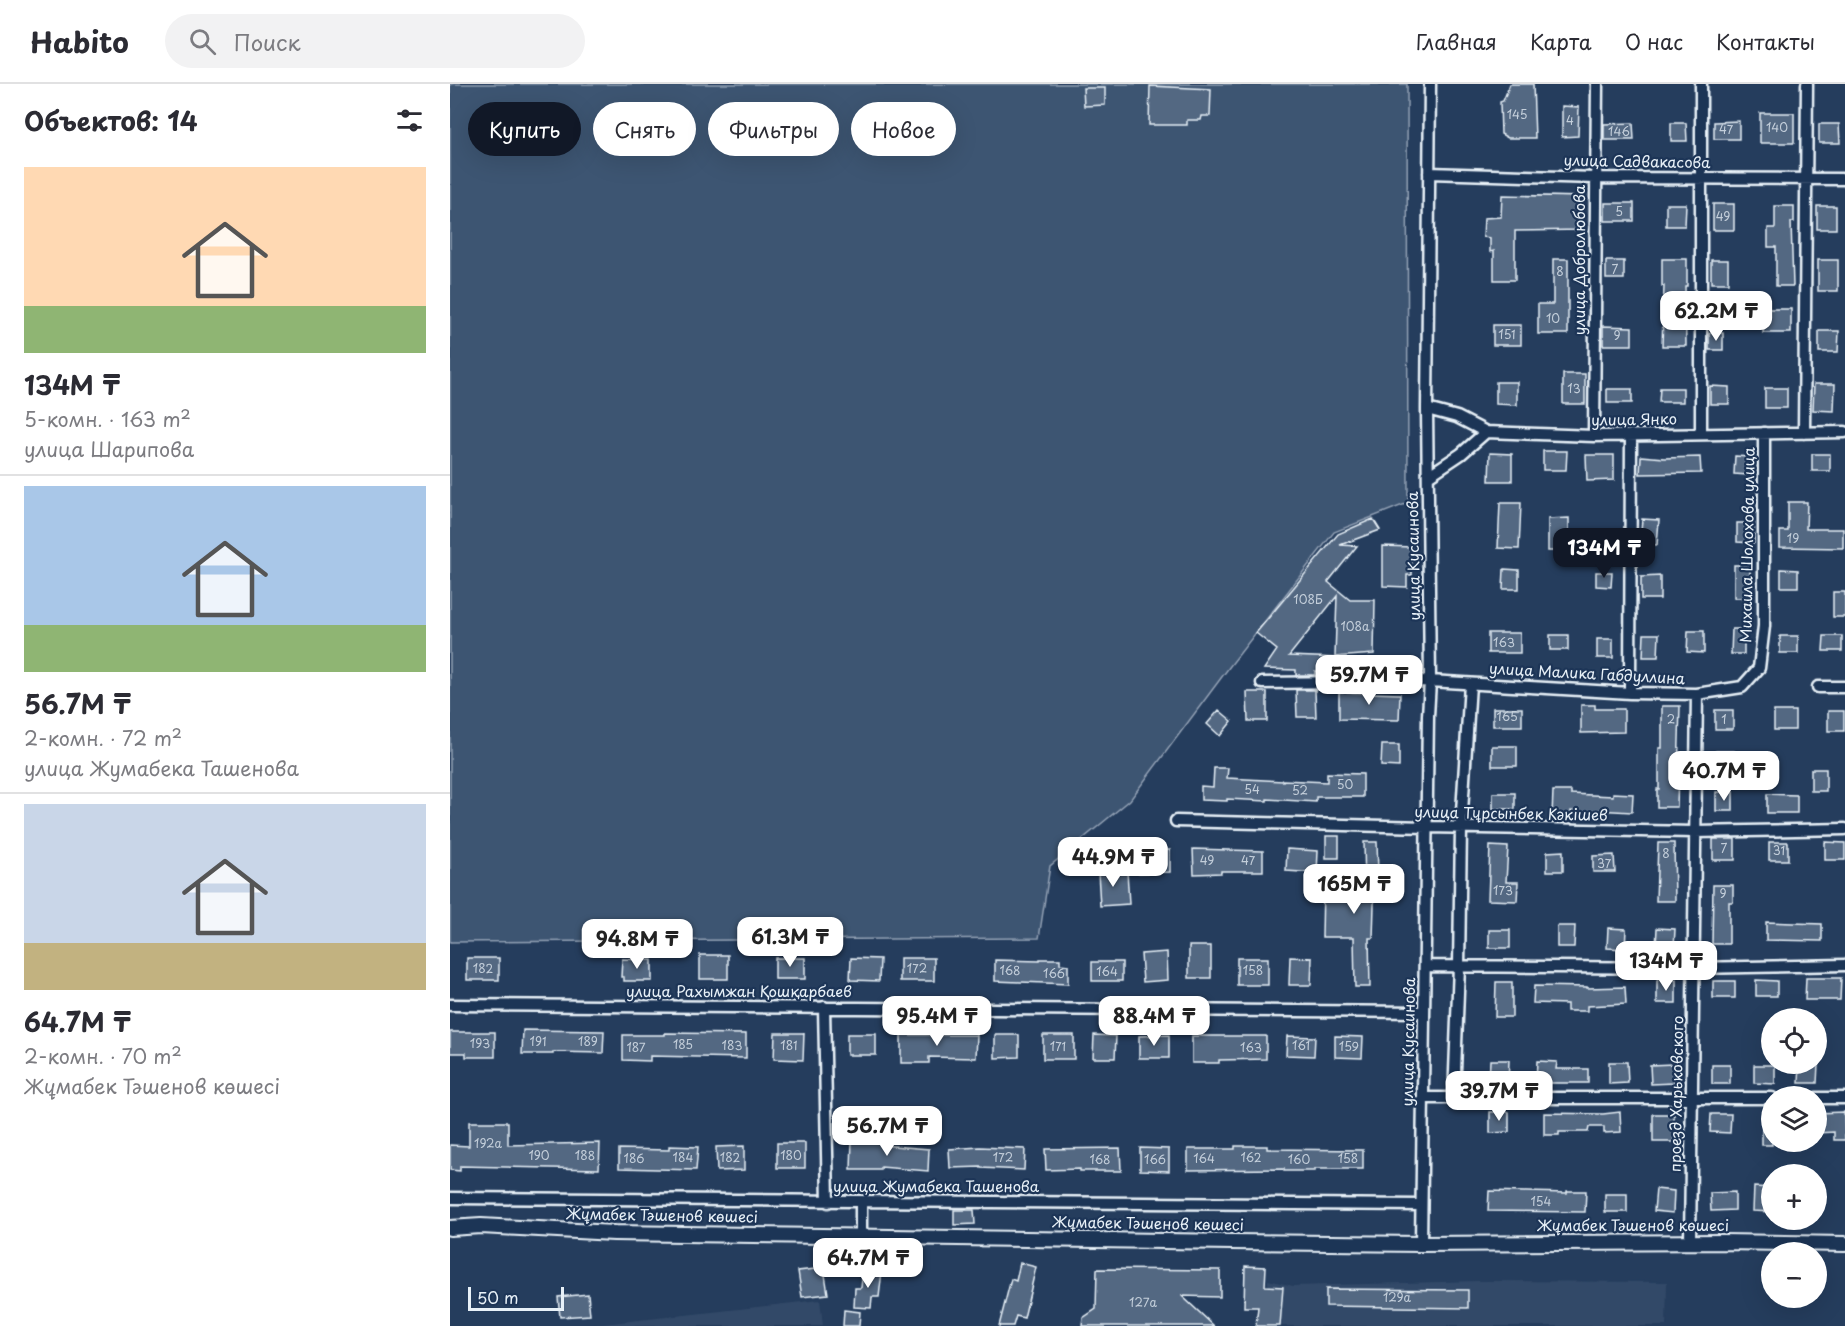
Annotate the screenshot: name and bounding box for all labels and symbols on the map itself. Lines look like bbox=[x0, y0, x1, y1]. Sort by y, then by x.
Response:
house number: 145 bbox=[1507, 105, 1527, 123]
house number: 4 bbox=[1566, 111, 1574, 129]
house number: 140 bbox=[1766, 118, 1788, 136]
house number: 47 bbox=[1719, 120, 1734, 138]
house number: 146 bbox=[1608, 122, 1630, 140]
street label: улица Садвакасова bbox=[1563, 148, 1711, 173]
street label: улица Добролюбова bbox=[1567, 184, 1590, 335]
house number: 5 bbox=[1615, 202, 1623, 220]
house number: 49 bbox=[1716, 207, 1730, 225]
house number: 7 bbox=[1612, 260, 1619, 278]
house number: 8 bbox=[1556, 262, 1564, 280]
pin: 62.2M ₸ bbox=[1661, 291, 1771, 342]
house number: 10 bbox=[1546, 309, 1560, 327]
house number: 151 bbox=[1498, 325, 1516, 343]
house number: 9 bbox=[1613, 326, 1621, 344]
house number: 13 bbox=[1567, 379, 1581, 397]
street label: улица Янко bbox=[1591, 406, 1677, 431]
street label: Михаила Шолохова улица bbox=[1733, 446, 1760, 643]
street label: улица Кусаинова bbox=[1400, 491, 1425, 621]
pin: 134M ₸ bbox=[1555, 528, 1653, 579]
house number: 19 bbox=[1787, 529, 1799, 547]
house number: 108Б bbox=[1293, 590, 1323, 608]
house number: 108а bbox=[1340, 617, 1370, 635]
house number: 163 bbox=[1493, 633, 1515, 651]
pin: 59.7M ₸ bbox=[1314, 655, 1424, 706]
street label: улица Малика Габдуллина bbox=[1489, 656, 1686, 689]
house number: 165 bbox=[1496, 707, 1518, 725]
house number: 2 bbox=[1667, 710, 1675, 728]
house number: 1 bbox=[1721, 710, 1727, 728]
pin: 40.7M ₸ bbox=[1669, 751, 1779, 802]
house number: 50 bbox=[1337, 775, 1353, 793]
house number: 54 bbox=[1244, 780, 1260, 798]
house number: 52 bbox=[1292, 781, 1308, 799]
street label: улица Тұрсынбек Кәкішев bbox=[1414, 799, 1608, 826]
pin: 44.9M ₸ bbox=[1058, 837, 1168, 888]
house number: 7 bbox=[1721, 839, 1728, 857]
house number: 31 bbox=[1773, 841, 1785, 859]
house number: 8 bbox=[1662, 844, 1670, 862]
house number: 49 bbox=[1200, 851, 1214, 869]
house number: 47 bbox=[1241, 851, 1256, 869]
house number: 37 bbox=[1597, 854, 1612, 872]
pin: 165M ₸ bbox=[1305, 864, 1403, 915]
house number: 173 bbox=[1493, 881, 1513, 899]
house number: 9 bbox=[1719, 884, 1727, 902]
pin: 61.3M ₸ bbox=[735, 917, 845, 968]
pin: 94.8M ₸ bbox=[582, 919, 692, 970]
pin: 134M ₸ bbox=[1617, 941, 1715, 992]
house number: 182 bbox=[473, 959, 493, 977]
house number: 172 bbox=[907, 959, 927, 977]
house number: 168 bbox=[999, 961, 1021, 979]
house number: 158 bbox=[1243, 961, 1263, 979]
house number: 164 bbox=[1096, 962, 1118, 980]
house number: 166 bbox=[1043, 964, 1065, 982]
street label: улица Кусаинова bbox=[1395, 977, 1420, 1107]
street label: улица Рахымжан Қошқарбаев bbox=[626, 979, 852, 1002]
pin: 95.4M ₸ bbox=[882, 996, 992, 1047]
pin: 88.4M ₸ bbox=[1099, 996, 1209, 1047]
street label: проезд Харьковского bbox=[1663, 1016, 1688, 1172]
house number: 191 bbox=[530, 1032, 546, 1050]
house number: 189 bbox=[578, 1032, 598, 1050]
house number: 193 bbox=[470, 1034, 490, 1052]
house number: 185 bbox=[673, 1035, 693, 1053]
house number: 183 bbox=[722, 1036, 742, 1054]
house number: 181 bbox=[780, 1036, 798, 1054]
house number: 161 bbox=[1292, 1036, 1310, 1054]
house number: 171 bbox=[1050, 1037, 1066, 1055]
house number: 159 bbox=[1339, 1037, 1359, 1055]
house number: 187 bbox=[626, 1038, 646, 1056]
house number: 163 bbox=[1240, 1038, 1262, 1056]
pin: 39.7M ₸ bbox=[1444, 1071, 1554, 1122]
pin: 56.7M ₸ bbox=[832, 1106, 942, 1157]
house number: 192а bbox=[474, 1134, 502, 1152]
house number: 190 bbox=[528, 1146, 550, 1164]
house number: 188 bbox=[575, 1146, 595, 1164]
house number: 180 bbox=[780, 1146, 802, 1164]
house number: 184 bbox=[673, 1148, 693, 1166]
house number: 182 bbox=[720, 1148, 740, 1166]
house number: 172 bbox=[993, 1148, 1013, 1166]
house number: 162 bbox=[1240, 1148, 1262, 1166]
house number: 186 bbox=[624, 1149, 644, 1167]
house number: 164 bbox=[1193, 1149, 1215, 1167]
house number: 158 bbox=[1338, 1149, 1358, 1167]
house number: 168 bbox=[1089, 1150, 1111, 1168]
house number: 166 bbox=[1144, 1150, 1166, 1168]
house number: 160 bbox=[1288, 1150, 1311, 1168]
street label: улица Жумабека Ташенова bbox=[833, 1174, 1040, 1197]
house number: 154 bbox=[1530, 1192, 1552, 1210]
street label: Жұмабек Тәшенов көшесі bbox=[566, 1201, 758, 1228]
street label: Жұмабек Тәшенов көшесі bbox=[1052, 1209, 1244, 1236]
street label: Жұмабек Тәшенов көшесі bbox=[1537, 1213, 1729, 1236]
pin: 64.7M ₸ bbox=[813, 1238, 923, 1289]
scale bar bbox=[468, 1284, 564, 1312]
house number: 129а bbox=[1383, 1288, 1412, 1306]
house number: 127а bbox=[1129, 1293, 1157, 1311]

